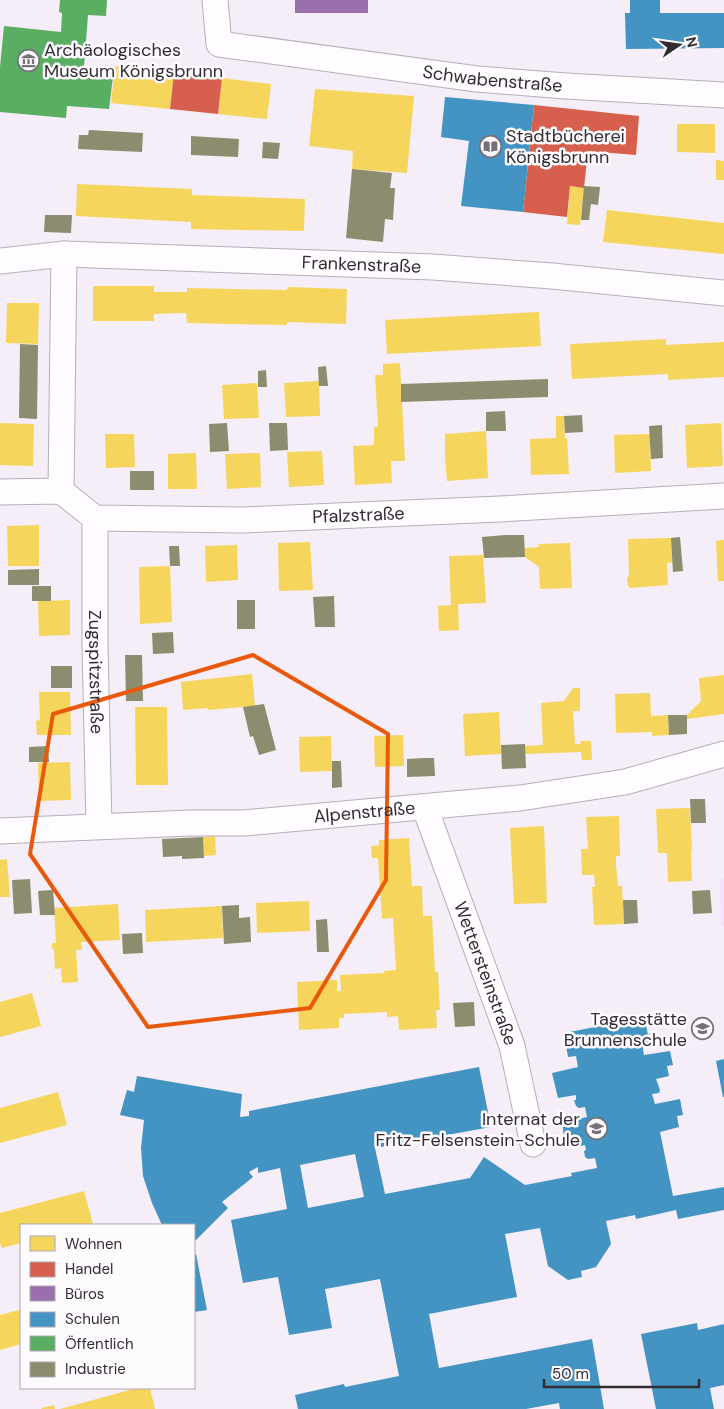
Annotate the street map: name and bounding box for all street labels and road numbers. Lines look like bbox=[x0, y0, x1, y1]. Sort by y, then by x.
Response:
street label: Schwabenstraße bbox=[421, 60, 563, 98]
street label: Frankenstraße bbox=[301, 250, 422, 279]
street label: Pfalzstraße bbox=[312, 501, 405, 529]
street label: Zugspitzstraße bbox=[83, 610, 109, 734]
street label: Alpenstraße bbox=[313, 796, 416, 829]
street label: Wettersteinstraße bbox=[448, 898, 523, 1049]

